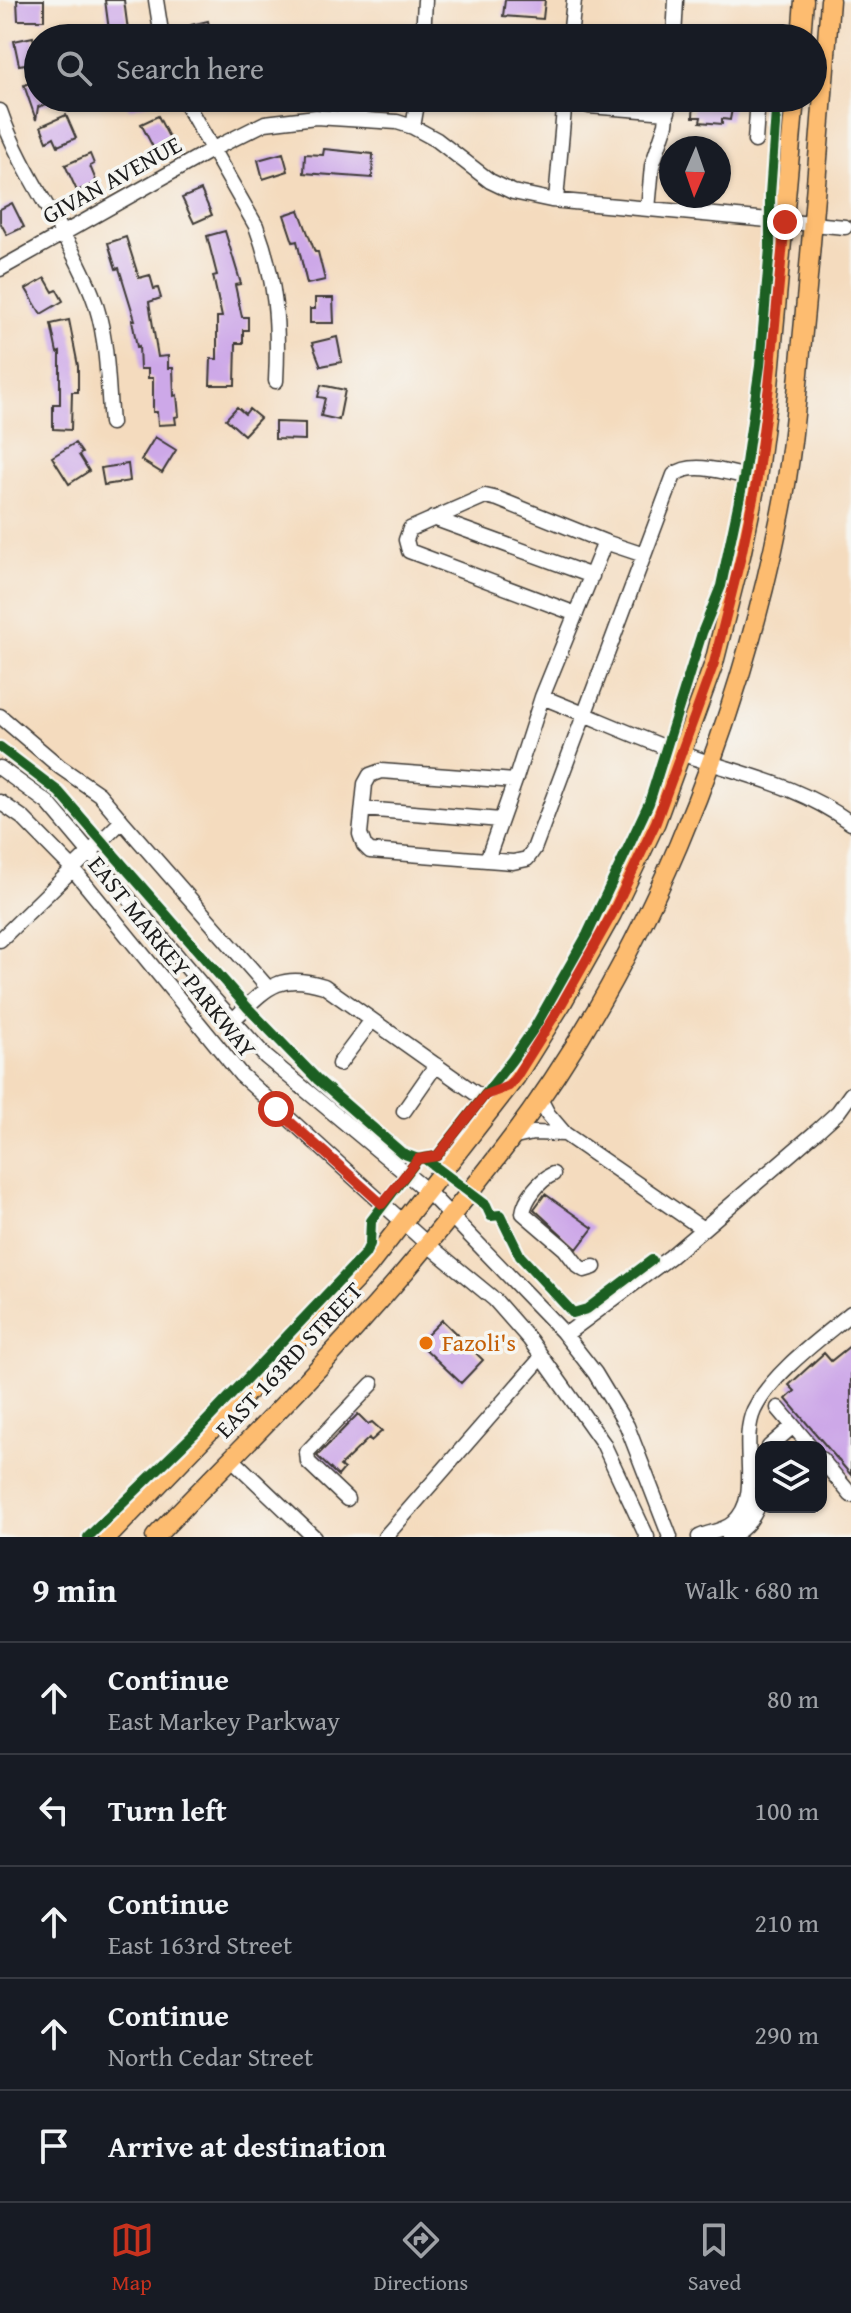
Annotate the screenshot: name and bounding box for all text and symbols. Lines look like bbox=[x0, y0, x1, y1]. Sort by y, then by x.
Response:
search box bbox=[24, 24, 827, 112]
icon: search bbox=[52, 46, 96, 90]
text: Search here bbox=[116, 46, 264, 90]
street label: GIVAN AVENUE bbox=[36, 127, 188, 232]
north arrow bbox=[659, 136, 731, 208]
route end bbox=[767, 204, 803, 240]
street label: EAST MARKEY PARKWAY bbox=[80, 848, 265, 1065]
route start bbox=[258, 1091, 294, 1127]
street label: EAST 163RD STREET bbox=[207, 1274, 370, 1446]
place label: Fazoli's bbox=[442, 1325, 516, 1360]
marker: Fazoli's bbox=[417, 1334, 435, 1352]
map controls bbox=[755, 1441, 827, 1513]
button: layers bbox=[755, 1441, 827, 1513]
text: 9 min bbox=[32, 1565, 117, 1614]
text: Walk · 680 m bbox=[685, 1570, 819, 1609]
text: Continue bbox=[108, 1657, 229, 1701]
icon: ahead bbox=[32, 1676, 76, 1720]
text: 80 m bbox=[767, 1679, 819, 1718]
text: East Markey Parkway bbox=[108, 1701, 340, 1740]
icon: left bbox=[32, 1788, 76, 1832]
text: Turn left bbox=[108, 1788, 227, 1832]
text: 100 m bbox=[754, 1791, 819, 1830]
text: Continue bbox=[108, 1881, 229, 1925]
icon: ahead bbox=[32, 1900, 76, 1944]
text: 210 m bbox=[754, 1903, 819, 1942]
text: East 163rd Street bbox=[108, 1925, 292, 1964]
text: Continue bbox=[108, 1993, 229, 2037]
icon: ahead bbox=[32, 2012, 76, 2056]
text: 290 m bbox=[754, 2015, 819, 2054]
text: North Cedar Street bbox=[108, 2037, 313, 2076]
icon: arrive bbox=[32, 2124, 76, 2168]
text: Arrive at destination bbox=[108, 2124, 386, 2168]
tab: Map bbox=[110, 2218, 154, 2298]
tab: Directions bbox=[374, 2218, 468, 2298]
tab: Saved bbox=[688, 2218, 741, 2298]

